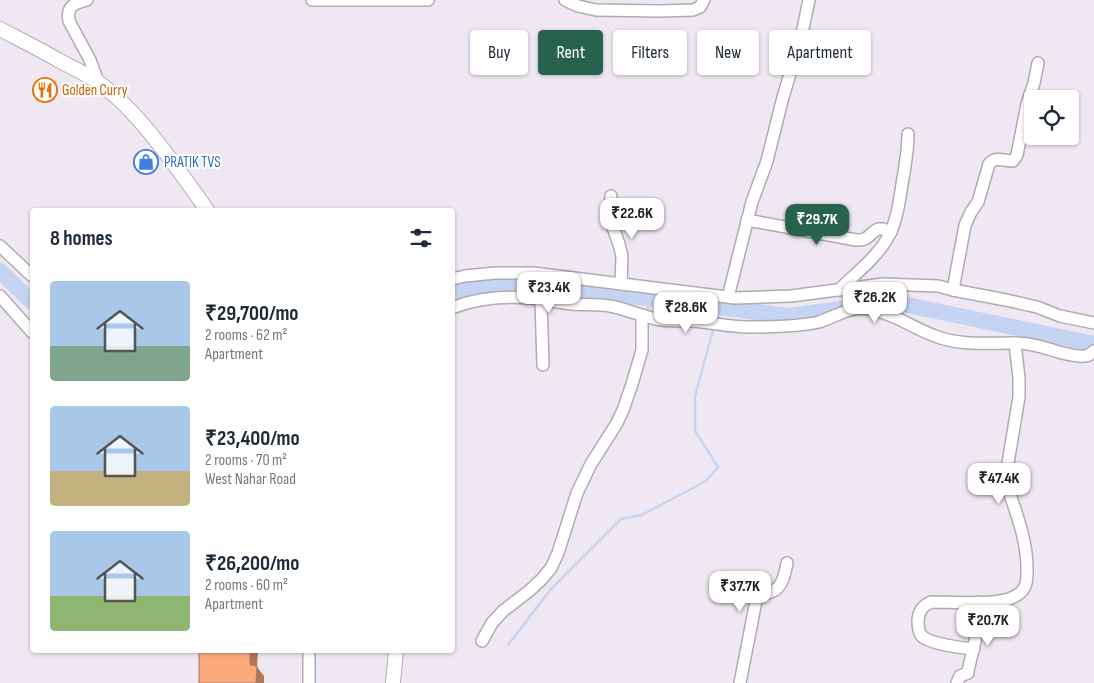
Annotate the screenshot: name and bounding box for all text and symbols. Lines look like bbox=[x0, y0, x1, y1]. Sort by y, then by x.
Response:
chip: Buy bbox=[470, 30, 528, 75]
chip: Rent bbox=[538, 30, 603, 75]
chip: Filters bbox=[613, 30, 687, 75]
chip: New bbox=[697, 30, 759, 75]
chip: Apartment bbox=[769, 30, 871, 75]
restaurant icon: Golden Curry bbox=[32, 77, 58, 103]
place label: Golden Curry bbox=[62, 81, 128, 100]
map controls bbox=[1024, 90, 1079, 145]
button: locate bbox=[1024, 90, 1079, 145]
shop icon: PRATIK TVS bbox=[133, 149, 159, 175]
place label: PRATIK TVS bbox=[164, 153, 221, 172]
pin: ₹22.6K bbox=[591, 198, 673, 240]
text: ₹22.6K bbox=[611, 204, 653, 223]
pin: ₹29.7K bbox=[776, 204, 858, 246]
text: ₹29.7K bbox=[796, 210, 838, 229]
icon: filters bbox=[407, 224, 435, 252]
text: 8 homes bbox=[50, 226, 113, 251]
pin: ₹23.4K bbox=[508, 272, 590, 314]
text: ₹23.4K bbox=[528, 278, 570, 297]
pin: ₹26.2K bbox=[834, 282, 916, 324]
text: ₹26.2K bbox=[854, 288, 896, 307]
pin: ₹28.6K bbox=[645, 292, 727, 334]
text: ₹28.6K bbox=[665, 298, 707, 317]
icon: home bbox=[90, 301, 150, 361]
text: ₹29,700/mo bbox=[205, 301, 299, 326]
text: 2 rooms · 62 m² bbox=[205, 326, 288, 345]
text: Apartment bbox=[205, 345, 263, 364]
icon: home bbox=[90, 426, 150, 486]
text: ₹23,400/mo bbox=[205, 426, 300, 451]
text: 2 rooms · 70 m² bbox=[205, 451, 287, 470]
pin: ₹47.4K bbox=[958, 462, 1040, 505]
text: ₹47.4K bbox=[979, 469, 1019, 488]
text: West Nahar Road bbox=[205, 470, 296, 489]
icon: home bbox=[90, 551, 150, 611]
text: ₹26,200/mo bbox=[205, 551, 299, 576]
pin: ₹37.7K bbox=[699, 570, 781, 613]
text: 2 rooms · 60 m² bbox=[205, 576, 288, 595]
text: ₹37.7K bbox=[720, 577, 760, 596]
text: Apartment bbox=[205, 595, 263, 614]
pin: ₹20.7K bbox=[947, 604, 1029, 647]
text: ₹20.7K bbox=[967, 611, 1009, 630]

